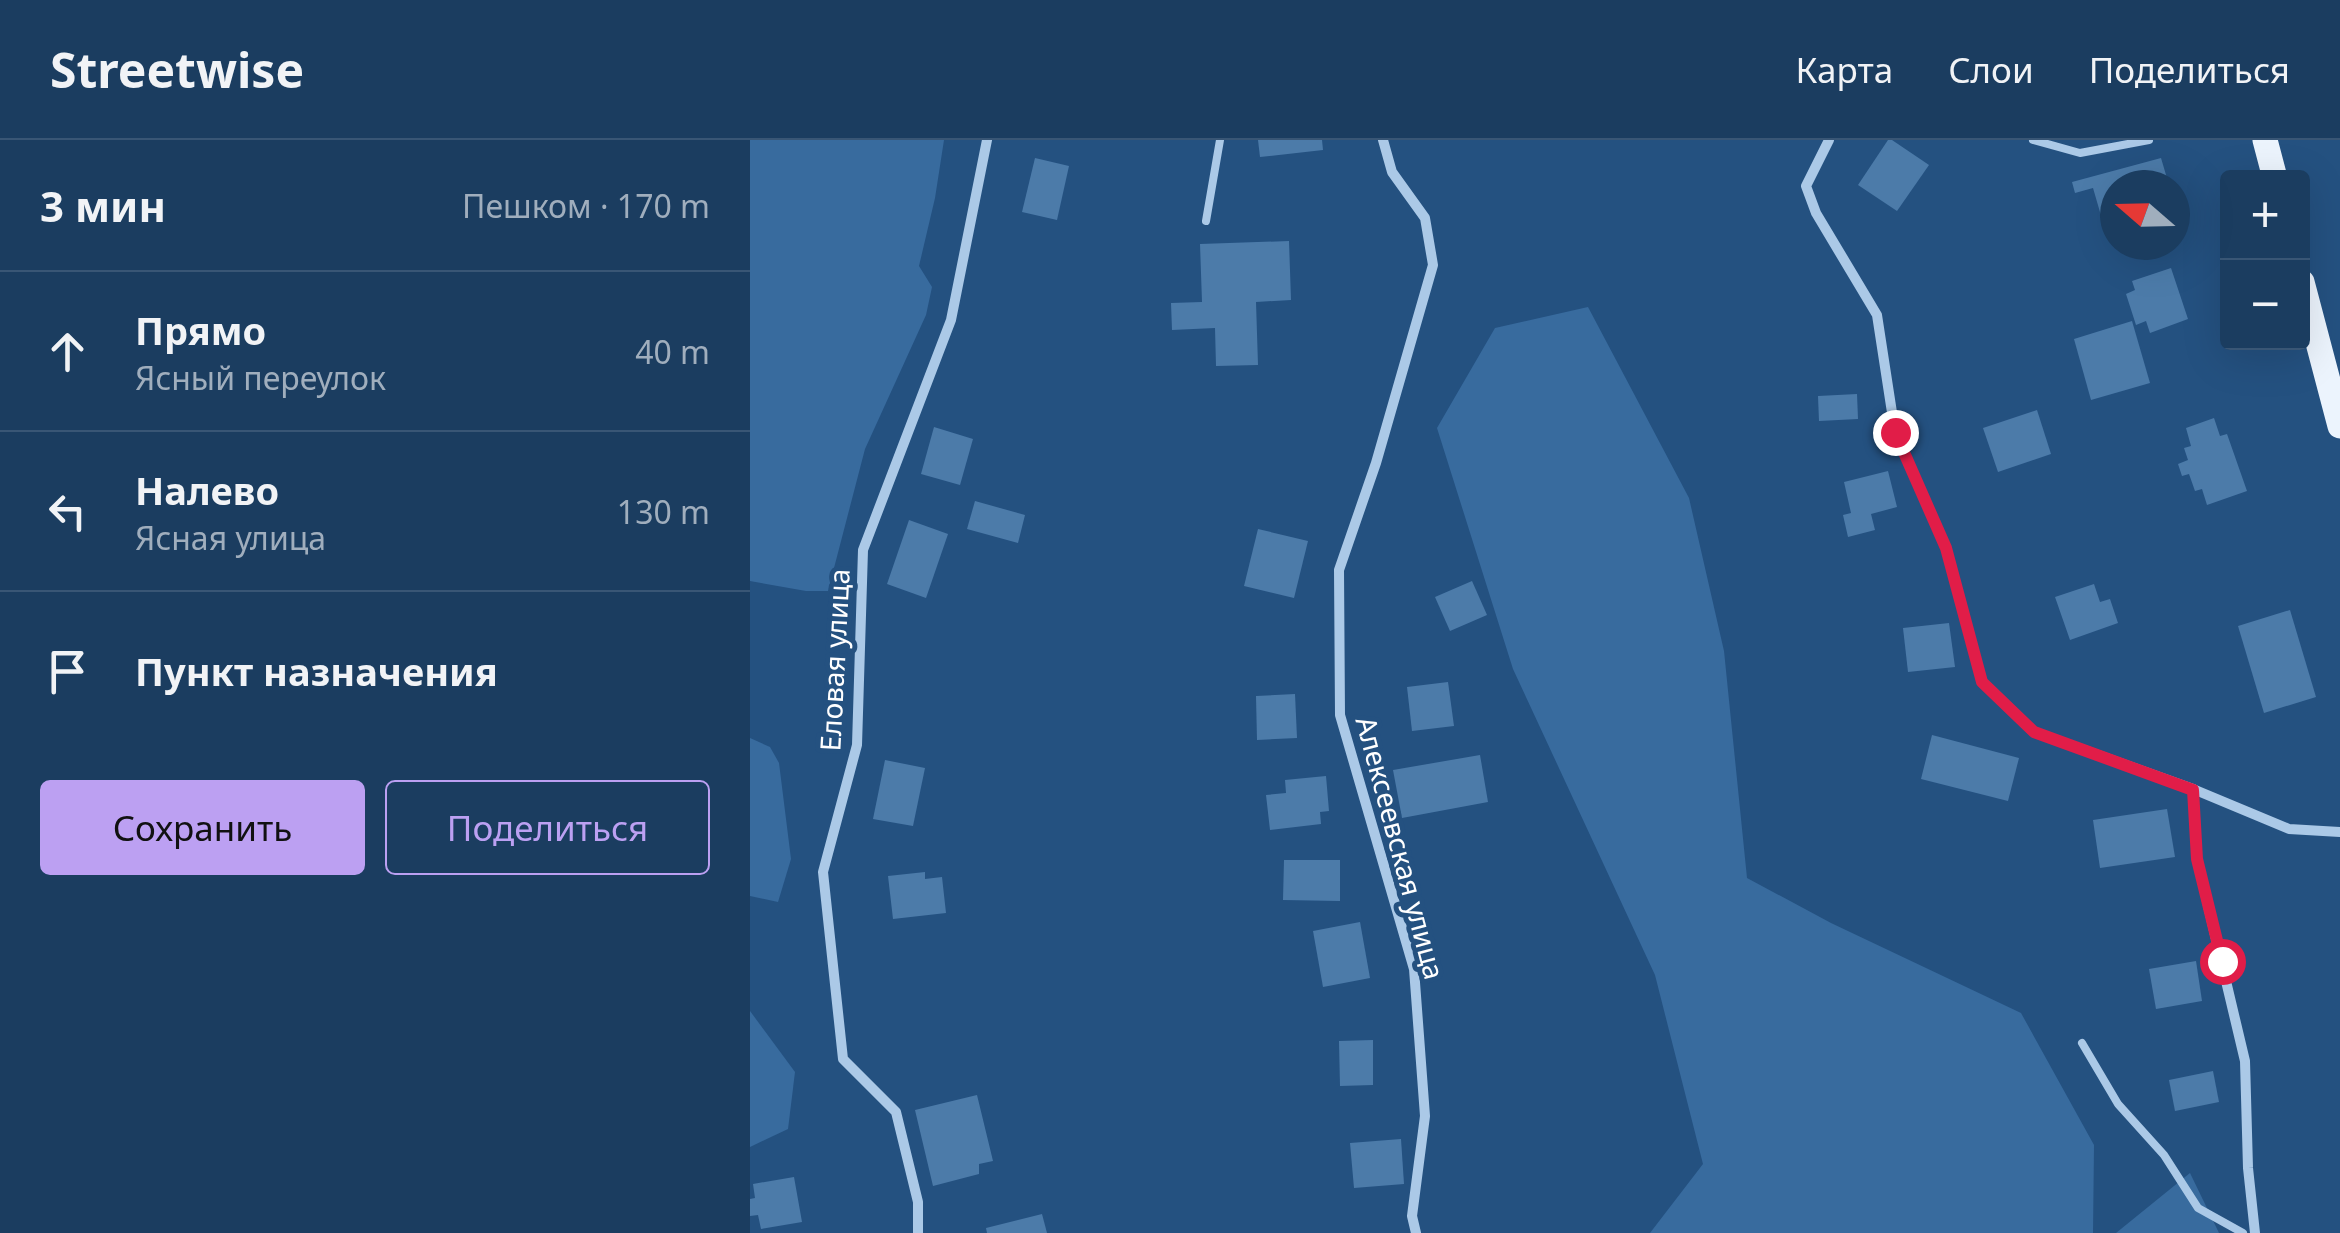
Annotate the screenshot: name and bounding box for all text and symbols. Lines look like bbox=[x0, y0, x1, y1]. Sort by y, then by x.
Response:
text: Streetwise bbox=[50, 37, 304, 102]
text: Карта bbox=[1796, 46, 1893, 93]
text: Слои bbox=[1948, 46, 2034, 93]
text: Поделиться bbox=[2089, 46, 2290, 93]
north arrow bbox=[2100, 170, 2190, 260]
map controls bbox=[2220, 170, 2310, 350]
button: + bbox=[2220, 170, 2310, 260]
text: 3 мин bbox=[40, 177, 166, 234]
text: Пешком · 170 m bbox=[462, 184, 710, 227]
button: − bbox=[2220, 260, 2310, 350]
text: Прямо bbox=[135, 304, 266, 356]
icon: ahead bbox=[40, 324, 95, 379]
text: 40 m bbox=[635, 330, 710, 373]
text: Ясный переулок bbox=[135, 356, 386, 399]
route end bbox=[1873, 410, 1919, 456]
text: Налево bbox=[135, 464, 279, 516]
icon: left bbox=[40, 484, 95, 539]
text: 130 m bbox=[617, 490, 710, 533]
text: Ясная улица bbox=[135, 516, 326, 559]
street label: Еловая улица bbox=[810, 568, 858, 752]
icon: arrive bbox=[40, 644, 95, 699]
text: Пункт назначения bbox=[135, 645, 498, 697]
street label: Алексеевская улица bbox=[1348, 712, 1454, 983]
button: Сохранить bbox=[40, 780, 365, 875]
button: Поделиться bbox=[385, 780, 710, 875]
route start bbox=[2200, 939, 2246, 985]

